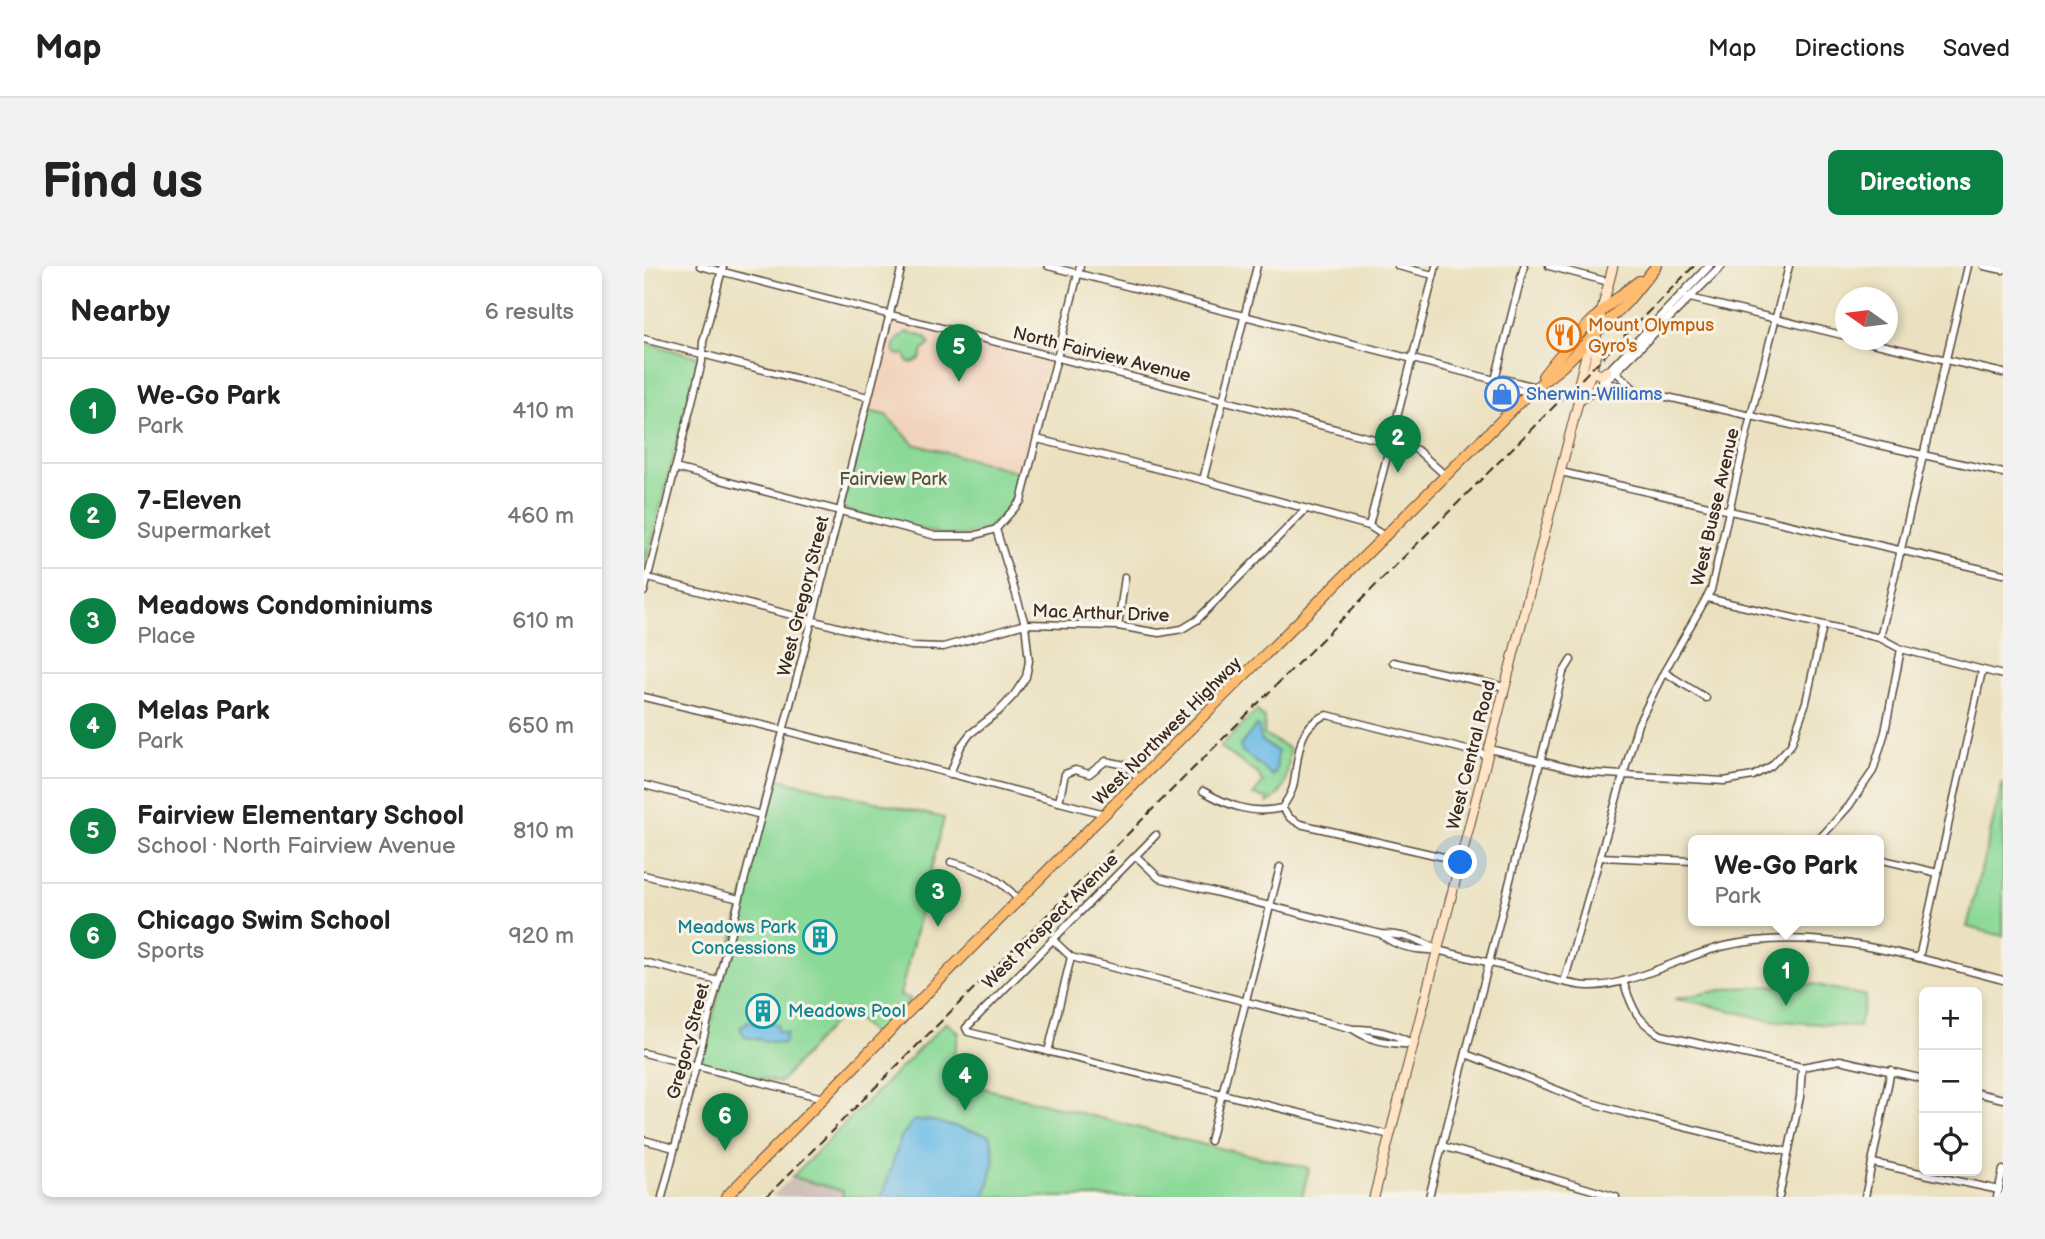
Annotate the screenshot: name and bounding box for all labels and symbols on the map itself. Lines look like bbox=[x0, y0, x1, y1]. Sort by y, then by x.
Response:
north arrow bbox=[1835, 287, 1898, 350]
place label: Mount Olympus Gyro's bbox=[1588, 315, 1714, 357]
restaurant icon: Mount Olympus Gyro's bbox=[1545, 316, 1583, 354]
street label: North Fairview Avenue bbox=[1011, 322, 1193, 387]
pin: 5 bbox=[936, 324, 982, 382]
shop icon: Sherwin-Williams bbox=[1483, 375, 1521, 413]
place label: Sherwin-Williams bbox=[1526, 384, 1663, 405]
pin: 2 bbox=[1375, 415, 1421, 473]
street label: West Busse Avenue bbox=[1687, 426, 1744, 588]
park label: Fairview Park bbox=[839, 469, 947, 490]
street label: West Gregory Street bbox=[773, 513, 834, 679]
street label: Mac Arthur Drive bbox=[1032, 601, 1170, 626]
street label: West Northwest Highway bbox=[1089, 652, 1246, 810]
street label: West Central Road bbox=[1443, 678, 1500, 832]
your location bbox=[1443, 845, 1477, 879]
street label: West Prospect Avenue bbox=[978, 849, 1123, 994]
pin: 3 bbox=[915, 869, 961, 927]
place label: Meadows Park Concessions bbox=[677, 917, 796, 959]
building icon: Meadows Park Concessions bbox=[801, 918, 839, 956]
pin: 1 bbox=[1763, 948, 1809, 1006]
street label: Gregory Street bbox=[663, 980, 714, 1101]
building icon: Meadows Pool bbox=[744, 992, 782, 1030]
place label: Meadows Pool bbox=[788, 1001, 906, 1022]
pin: 4 bbox=[942, 1053, 988, 1111]
pin: 6 bbox=[702, 1093, 748, 1151]

